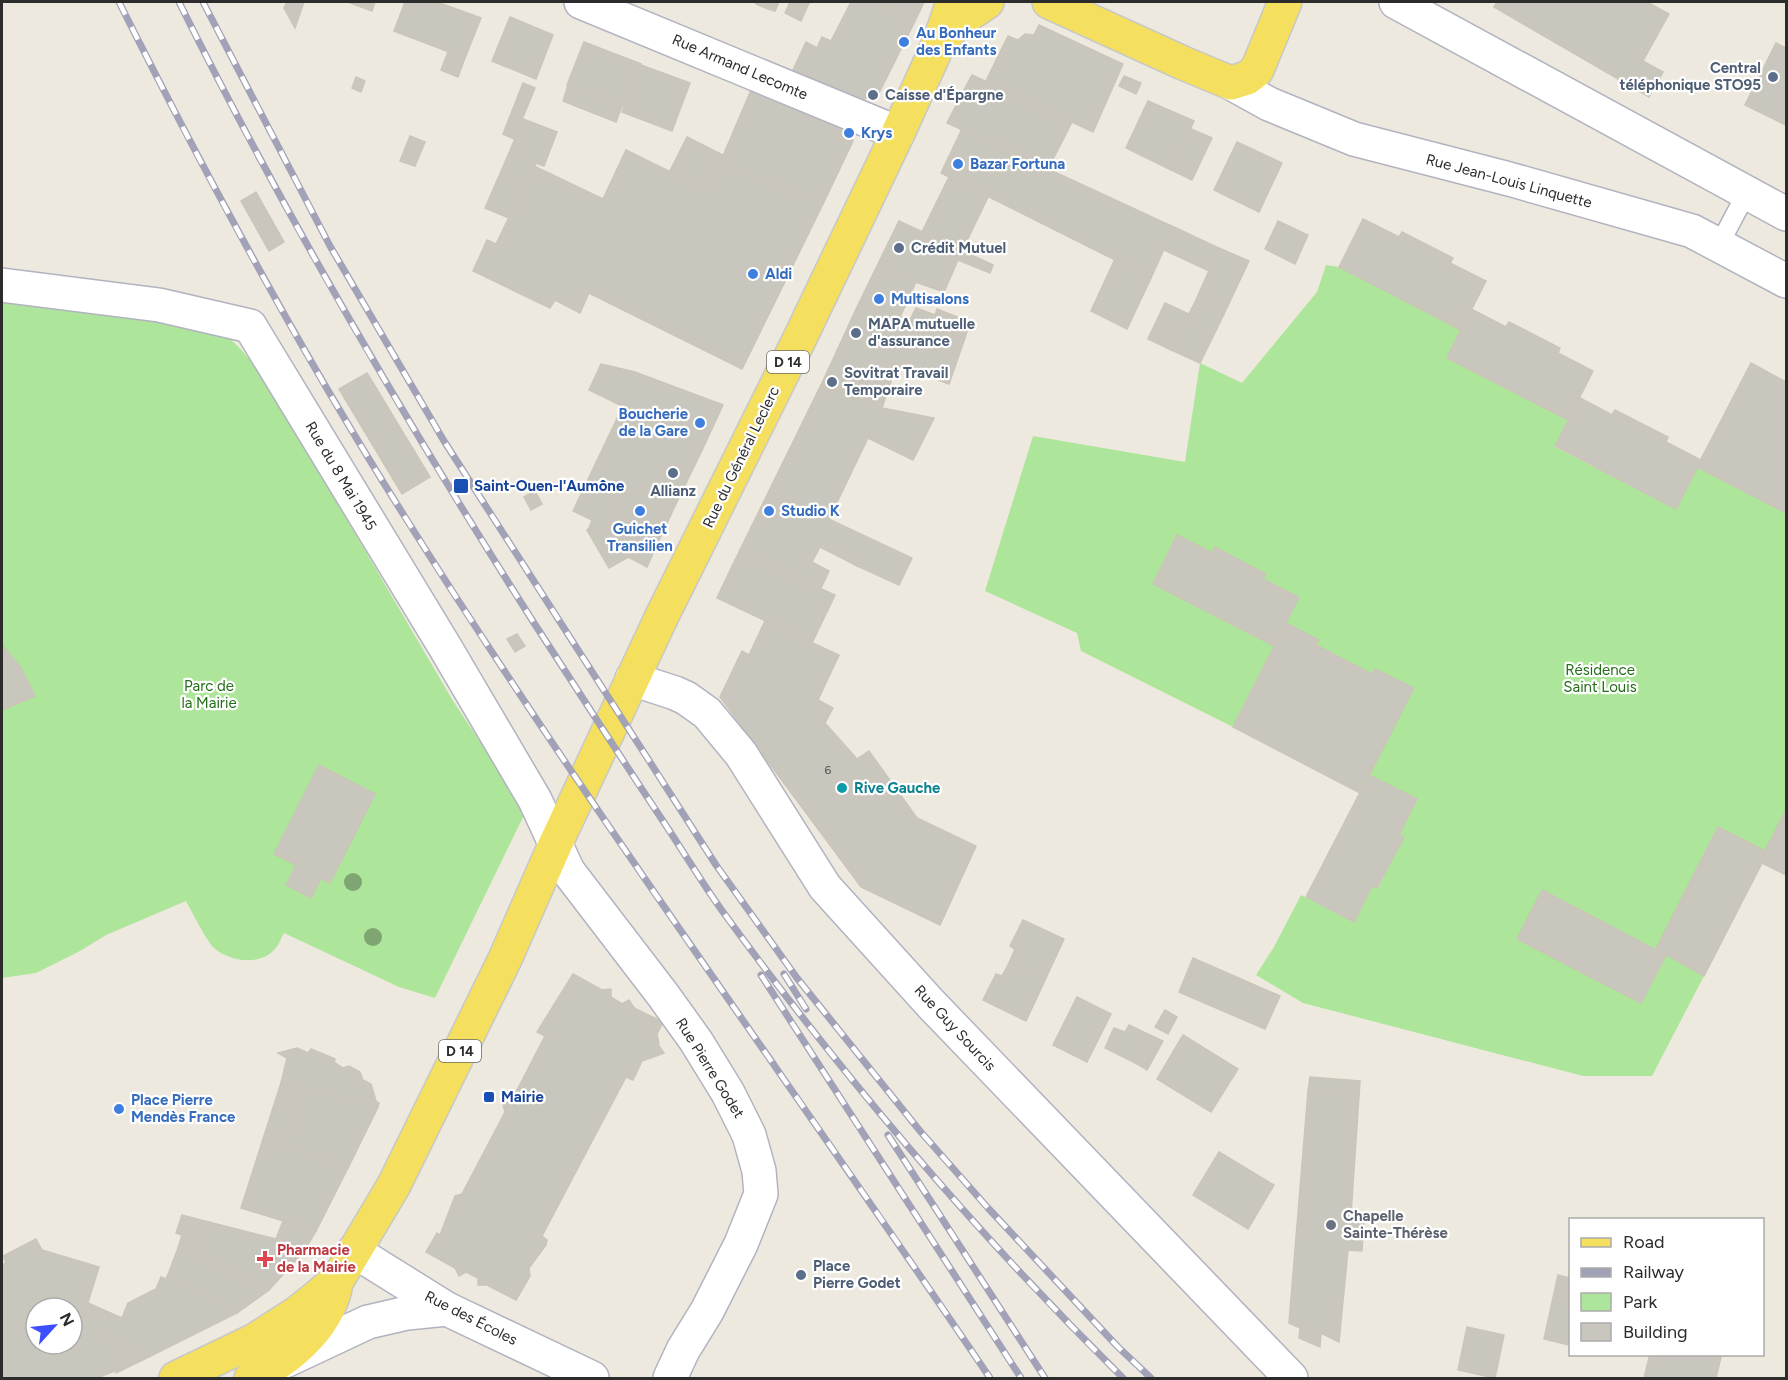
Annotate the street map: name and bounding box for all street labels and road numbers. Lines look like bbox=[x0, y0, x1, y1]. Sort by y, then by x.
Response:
street label: Rue Armand Lecomte bbox=[669, 30, 811, 104]
street label: Rue Jean-Louis Linquette bbox=[1424, 150, 1594, 212]
road number: D 14 bbox=[767, 351, 809, 373]
street label: Rue du Général Leclerc bbox=[699, 383, 783, 531]
street label: Rue du 8 Mai 1945 bbox=[301, 418, 381, 534]
street label: Rue Guy Sourcis bbox=[911, 981, 999, 1075]
street label: Rue Pierre Godet bbox=[672, 1015, 748, 1122]
road number: D 14 bbox=[439, 1040, 481, 1062]
street label: Rue des Écoles bbox=[422, 1287, 520, 1349]

